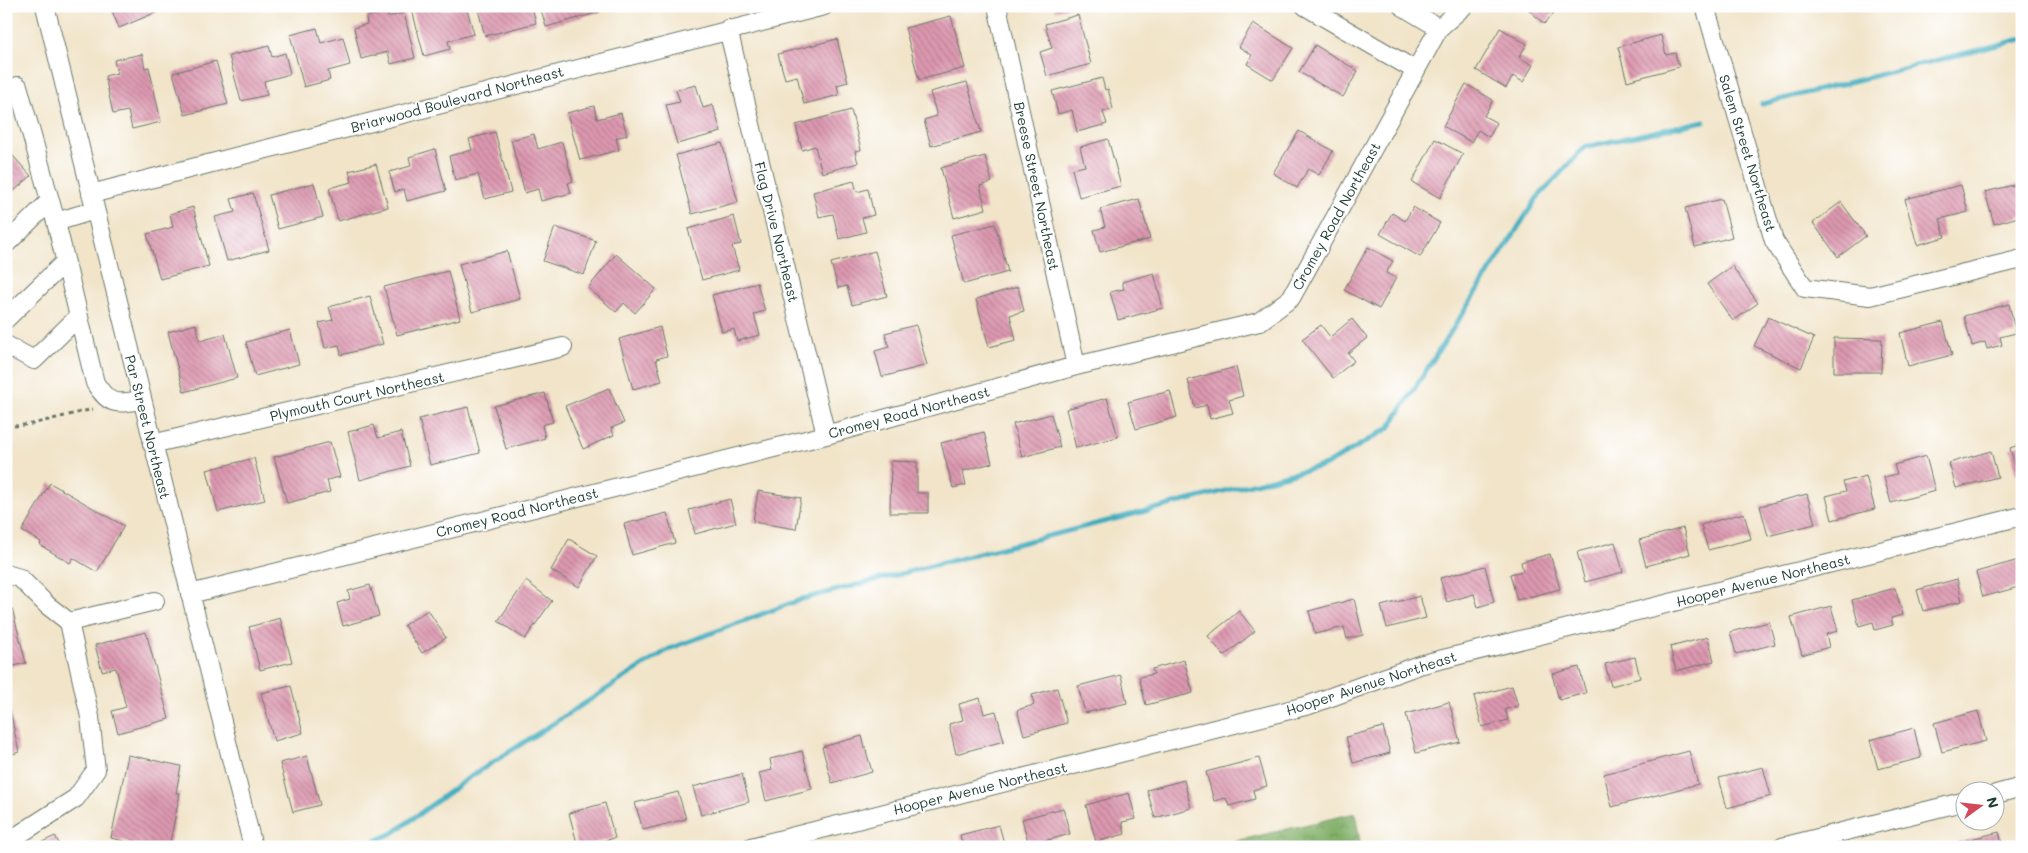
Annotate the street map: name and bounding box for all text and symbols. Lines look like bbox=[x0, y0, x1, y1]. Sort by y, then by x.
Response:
street label: Briarwood Boulevard Northeast bbox=[348, 61, 566, 137]
street label: Salem Street Northeast bbox=[1715, 72, 1781, 234]
street label: Breese Street Northeast bbox=[1010, 100, 1064, 272]
street label: Cromey Road Northeast bbox=[1287, 139, 1385, 293]
street label: Flag Drive Northeast bbox=[750, 160, 804, 304]
street label: Par Street Northeast bbox=[121, 353, 175, 501]
street label: Plymouth Court Northeast bbox=[268, 367, 446, 425]
street label: Cromey Road Northeast bbox=[826, 381, 992, 443]
street label: Cromey Road Northeast bbox=[434, 483, 600, 541]
street label: Hooper Avenue Northeast bbox=[1674, 549, 1852, 611]
street label: Hooper Avenue Northeast bbox=[1283, 646, 1459, 720]
street label: Hooper Avenue Northeast bbox=[891, 757, 1069, 819]
north arrow bbox=[1956, 780, 2006, 830]
text: N bbox=[1982, 795, 2004, 810]

